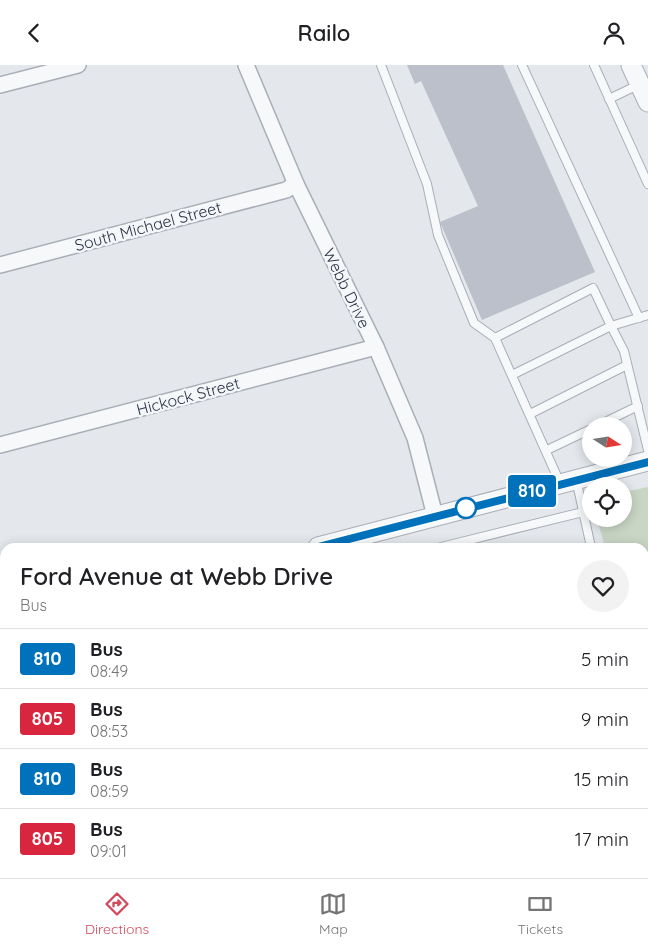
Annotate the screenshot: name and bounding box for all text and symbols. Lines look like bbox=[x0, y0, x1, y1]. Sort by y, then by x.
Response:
icon: back bbox=[20, 19, 48, 47]
text: Railo bbox=[298, 19, 350, 47]
icon: person bbox=[600, 19, 628, 47]
street label: South Michael Street bbox=[72, 197, 224, 255]
street label: Webb Drive bbox=[319, 245, 375, 331]
street label: Hickock Street bbox=[134, 373, 242, 419]
north arrow bbox=[582, 417, 632, 467]
map controls bbox=[582, 417, 632, 527]
line badge: 810 bbox=[503, 475, 561, 507]
button: locate bbox=[582, 477, 632, 527]
text: 810 bbox=[518, 479, 546, 502]
unlabelled marker bbox=[455, 497, 477, 519]
button: heart bbox=[577, 560, 629, 612]
text: Ford Avenue at Webb Drive bbox=[20, 561, 333, 591]
text: Bus bbox=[20, 595, 47, 615]
text: Bus bbox=[90, 637, 123, 661]
text: 810 bbox=[34, 647, 61, 670]
text: 5 min bbox=[581, 647, 629, 671]
text: 08:49 bbox=[90, 661, 128, 681]
text: Bus bbox=[90, 697, 123, 721]
text: 805 bbox=[32, 707, 63, 730]
text: 9 min bbox=[581, 707, 629, 731]
text: 08:53 bbox=[90, 721, 128, 741]
text: Bus bbox=[90, 757, 123, 781]
text: 810 bbox=[34, 767, 61, 790]
text: 15 min bbox=[574, 767, 629, 791]
text: 08:59 bbox=[90, 781, 129, 801]
text: Bus bbox=[90, 817, 123, 841]
text: 805 bbox=[32, 827, 63, 850]
text: 17 min bbox=[575, 827, 629, 851]
text: 09:01 bbox=[90, 841, 127, 861]
tab: Directions bbox=[85, 890, 149, 938]
tab: Map bbox=[319, 890, 348, 938]
tab: Tickets bbox=[518, 890, 563, 938]

